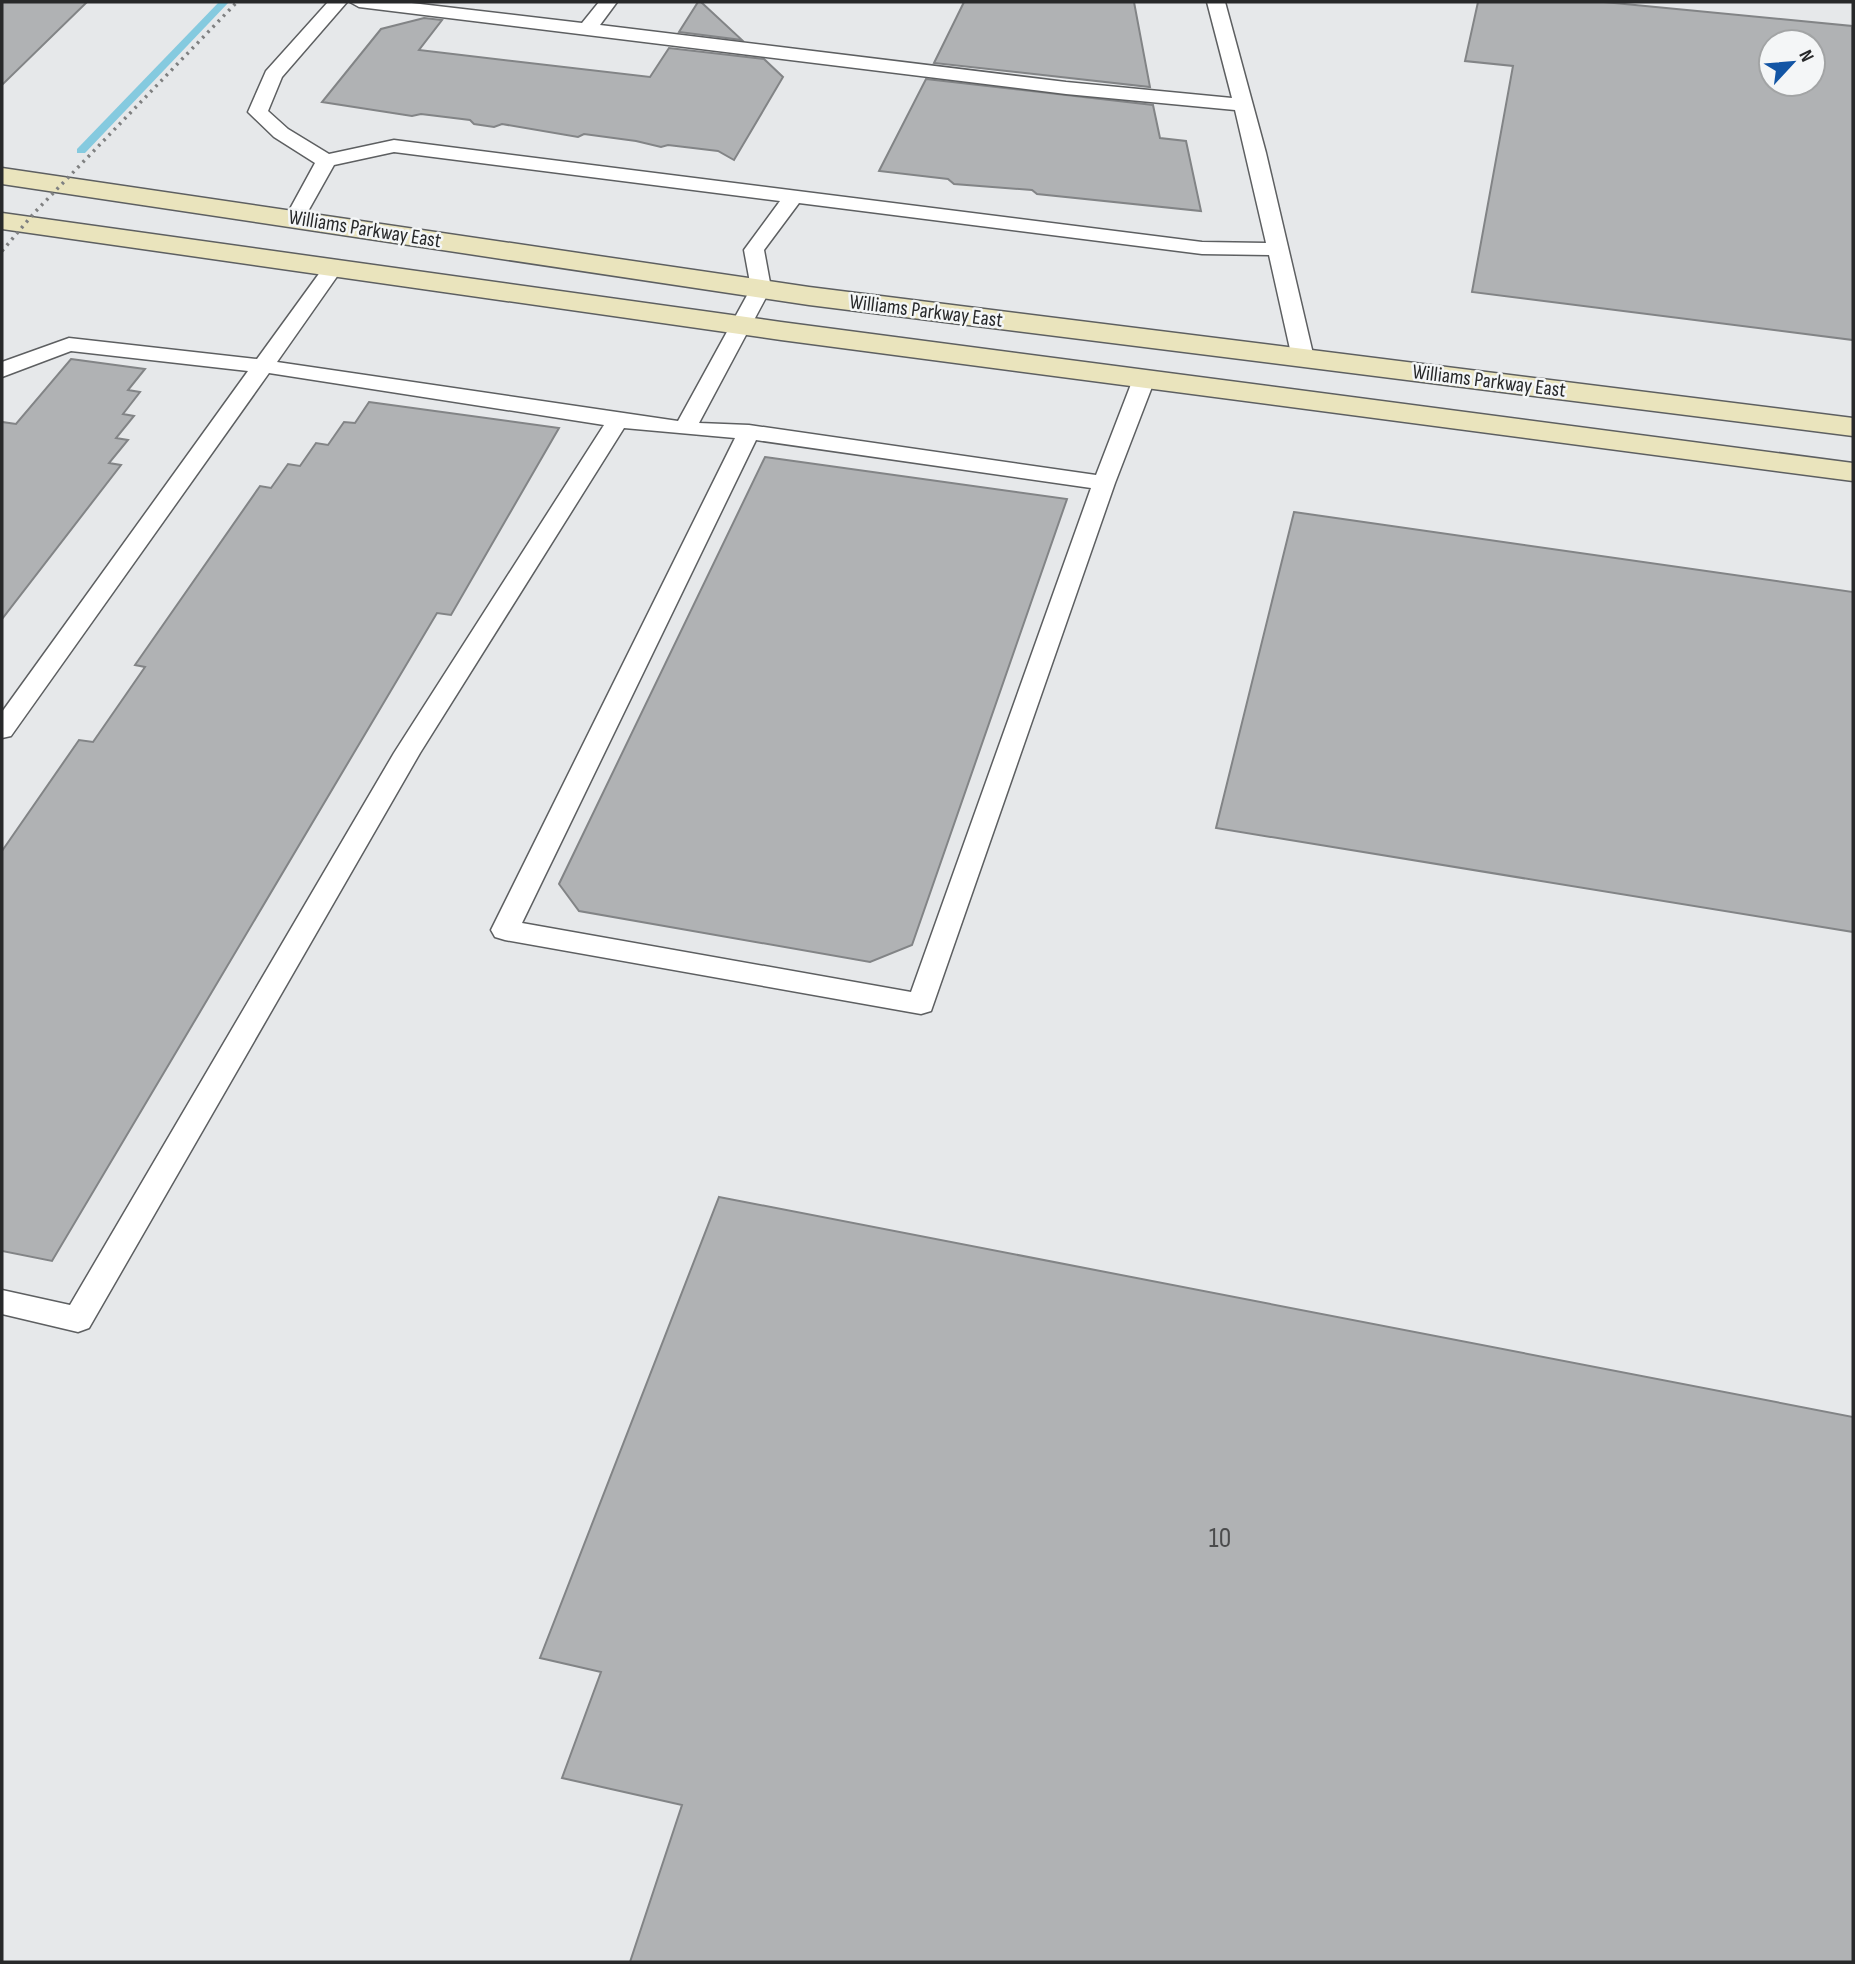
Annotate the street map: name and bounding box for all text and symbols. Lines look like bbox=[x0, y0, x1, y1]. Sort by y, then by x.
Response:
north arrow bbox=[1757, 28, 1827, 98]
text: N bbox=[1793, 47, 1818, 66]
street label: Williams Parkway East bbox=[287, 205, 443, 253]
street label: Williams Parkway East bbox=[848, 289, 1004, 333]
street label: Williams Parkway East bbox=[1411, 359, 1567, 403]
house number: 10 bbox=[1209, 1522, 1231, 1555]

